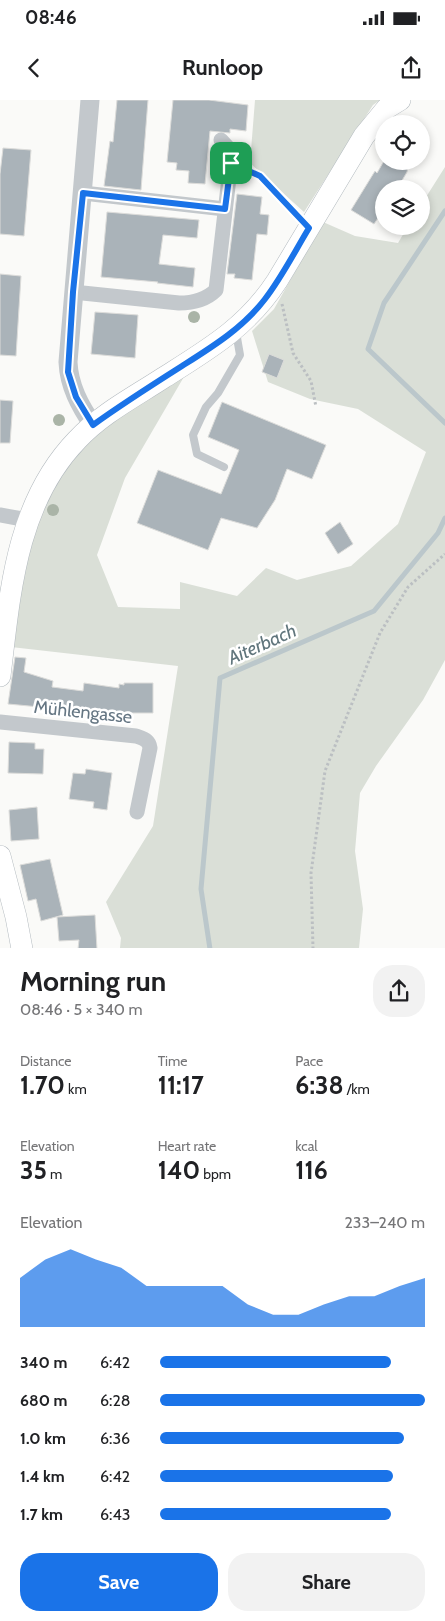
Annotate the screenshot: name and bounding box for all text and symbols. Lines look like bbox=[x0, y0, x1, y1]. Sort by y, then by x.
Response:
text: 08:46 bbox=[25, 6, 77, 29]
icon: back bbox=[20, 54, 48, 82]
text: Runloop bbox=[182, 54, 263, 81]
icon: share bbox=[397, 54, 425, 82]
map controls bbox=[375, 115, 430, 235]
button: locate bbox=[375, 115, 430, 170]
pin bbox=[210, 142, 252, 184]
icon: arrive bbox=[217, 149, 245, 177]
button: layers bbox=[375, 180, 430, 235]
water label: Aiterbach bbox=[223, 619, 300, 670]
street label: Mühlengasse bbox=[33, 696, 133, 728]
text: Morning run bbox=[20, 964, 166, 998]
button: share bbox=[373, 965, 425, 1017]
text: 08:46 · 5 × 340 m bbox=[20, 1000, 143, 1019]
text: Distance bbox=[20, 1052, 72, 1070]
text: Time bbox=[158, 1052, 187, 1070]
text: Pace bbox=[295, 1052, 323, 1070]
text: 1.70 bbox=[20, 1070, 65, 1100]
text: 11:17 bbox=[158, 1070, 204, 1100]
text: 6:38 bbox=[295, 1070, 344, 1100]
text: km bbox=[65, 1080, 87, 1098]
text: /km bbox=[344, 1080, 370, 1098]
text: Elevation bbox=[20, 1137, 75, 1155]
text: Heart rate bbox=[158, 1137, 216, 1155]
text: kcal bbox=[295, 1137, 318, 1155]
text: 35 bbox=[20, 1155, 47, 1185]
text: 140 bbox=[158, 1155, 200, 1185]
text: 116 bbox=[295, 1155, 328, 1185]
text: m bbox=[47, 1165, 62, 1183]
text: bpm bbox=[200, 1165, 231, 1183]
text: Elevation bbox=[20, 1213, 83, 1232]
text: 233–240 m bbox=[344, 1213, 425, 1232]
text: 340 m bbox=[20, 1353, 67, 1372]
text: 6:42 bbox=[100, 1353, 130, 1372]
text: 680 m bbox=[20, 1391, 67, 1410]
text: 6:28 bbox=[100, 1391, 131, 1410]
text: 1.0 km bbox=[20, 1429, 66, 1448]
text: 6:36 bbox=[100, 1429, 130, 1448]
text: 1.4 km bbox=[20, 1467, 65, 1486]
text: 6:42 bbox=[100, 1467, 130, 1486]
text: 1.7 km bbox=[20, 1505, 63, 1524]
text: 6:43 bbox=[100, 1505, 130, 1524]
button: Save bbox=[20, 1553, 218, 1611]
button: Share bbox=[228, 1553, 425, 1611]

